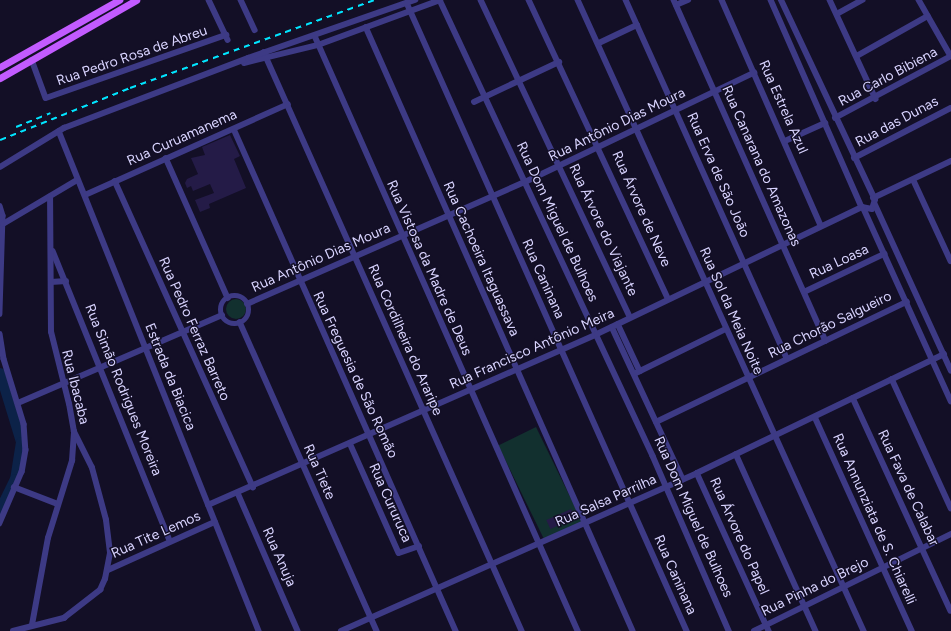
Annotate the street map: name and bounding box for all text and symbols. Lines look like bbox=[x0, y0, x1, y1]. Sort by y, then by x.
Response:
street label: Rua Pedro Rosa de Abreu bbox=[54, 22, 210, 90]
street label: Rua Carlo Bibiena bbox=[836, 44, 940, 110]
street label: Rua Estrela Azul bbox=[755, 58, 811, 156]
street label: Rua Canarana do Amazonas bbox=[718, 83, 804, 249]
street label: Rua Antônio Dias Moura bbox=[546, 85, 688, 165]
street label: Rua das Dunas bbox=[853, 93, 941, 151]
street label: Rua Curuamanema bbox=[125, 106, 239, 170]
street label: Rua Erva de São João bbox=[683, 110, 753, 240]
street label: Rua Dom Miguel de Bulhoes bbox=[513, 139, 601, 305]
street label: Rua Árvore de Neve bbox=[608, 149, 674, 269]
street label: Rua Árvore do Viajante bbox=[565, 161, 641, 299]
street label: Rua Vistosa da Madre de Deus bbox=[383, 178, 475, 358]
street label: Rua Cachoeira Itaguassava bbox=[439, 179, 523, 339]
street label: Rua Antônio Dias Moura bbox=[249, 220, 393, 296]
street label: Rua Caninana bbox=[518, 237, 568, 321]
street label: Rua Loasa bbox=[807, 241, 871, 283]
street label: Rua Sol da Meia Noite bbox=[695, 245, 767, 377]
street label: Rua Pedro Ferraz Barreto bbox=[155, 255, 233, 403]
street label: Rua Cordilheira do Araripe bbox=[364, 262, 446, 418]
street label: Rua Chorão Salgueiro bbox=[766, 288, 894, 362]
street label: Rua Freguesia de São Romão bbox=[309, 289, 401, 461]
street label: Rua Simão Rodrigues Moreira bbox=[81, 302, 165, 478]
street label: Rua Francisco Antônio Meira bbox=[447, 305, 617, 393]
street label: Estrada da Biacica bbox=[141, 321, 199, 433]
street label: Rua Ibacaba bbox=[58, 348, 92, 426]
street label: Rua Fava de Calabar bbox=[874, 427, 942, 549]
street label: Rua Annunziata de S. Chiarelli bbox=[829, 431, 919, 607]
street label: Rua Dom Miguel de Bulhoes bbox=[650, 434, 736, 600]
street label: Rua Tiete bbox=[299, 442, 339, 502]
street label: Rua Cururuca bbox=[365, 461, 415, 545]
street label: Rua Salsa Parrilha bbox=[553, 471, 659, 531]
street label: Rua Árvore do Papel bbox=[706, 475, 772, 597]
street label: Rua Tite Lemos bbox=[109, 508, 203, 562]
street label: Rua Anuja bbox=[258, 525, 300, 589]
street label: Rua Caninana bbox=[650, 533, 700, 617]
street label: Rua Pinha do Brejo bbox=[759, 554, 871, 620]

